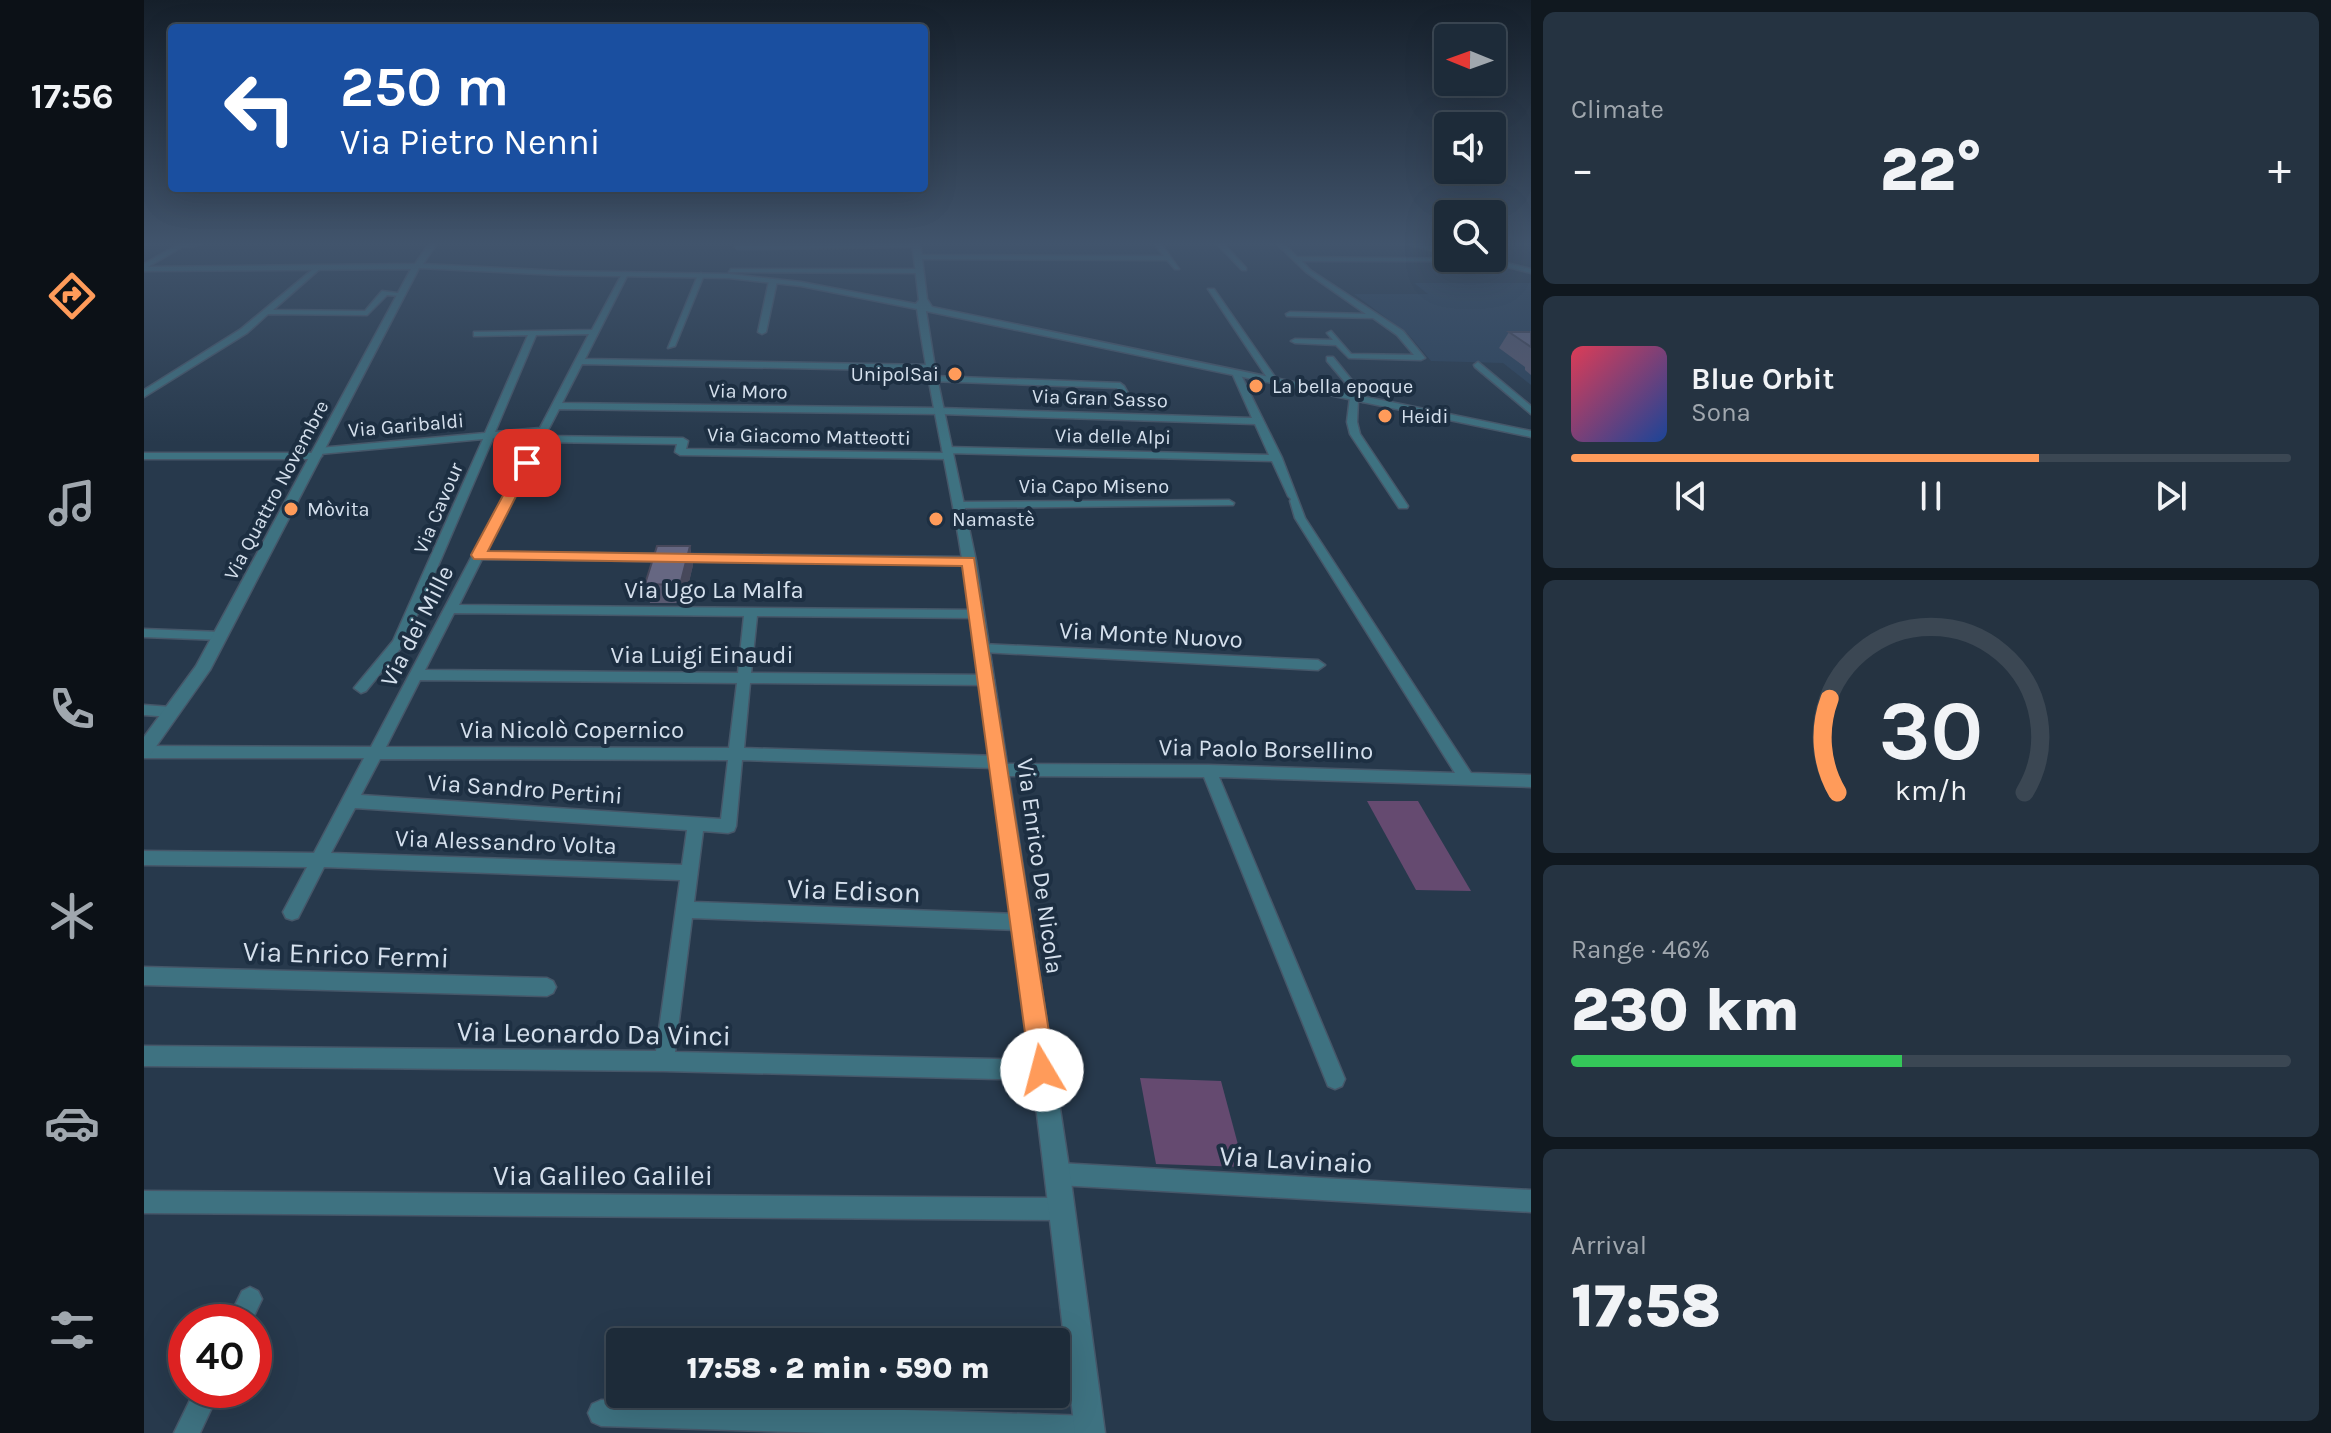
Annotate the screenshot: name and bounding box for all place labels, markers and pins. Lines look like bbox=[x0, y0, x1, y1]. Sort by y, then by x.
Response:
place label: UnipolSai bbox=[851, 363, 939, 386]
marker: UnipolSai bbox=[946, 365, 964, 383]
place label: La bella epoque bbox=[1272, 375, 1413, 398]
marker: La bella epoque bbox=[1247, 377, 1265, 395]
place label: Heidi bbox=[1401, 405, 1448, 428]
marker: Heidi bbox=[1376, 407, 1394, 425]
pin bbox=[493, 429, 561, 497]
place label: Mòvita bbox=[307, 498, 369, 521]
marker: Mòvita bbox=[282, 500, 300, 518]
place label: Namastè bbox=[952, 508, 1035, 531]
marker: Namastè bbox=[927, 510, 945, 528]

